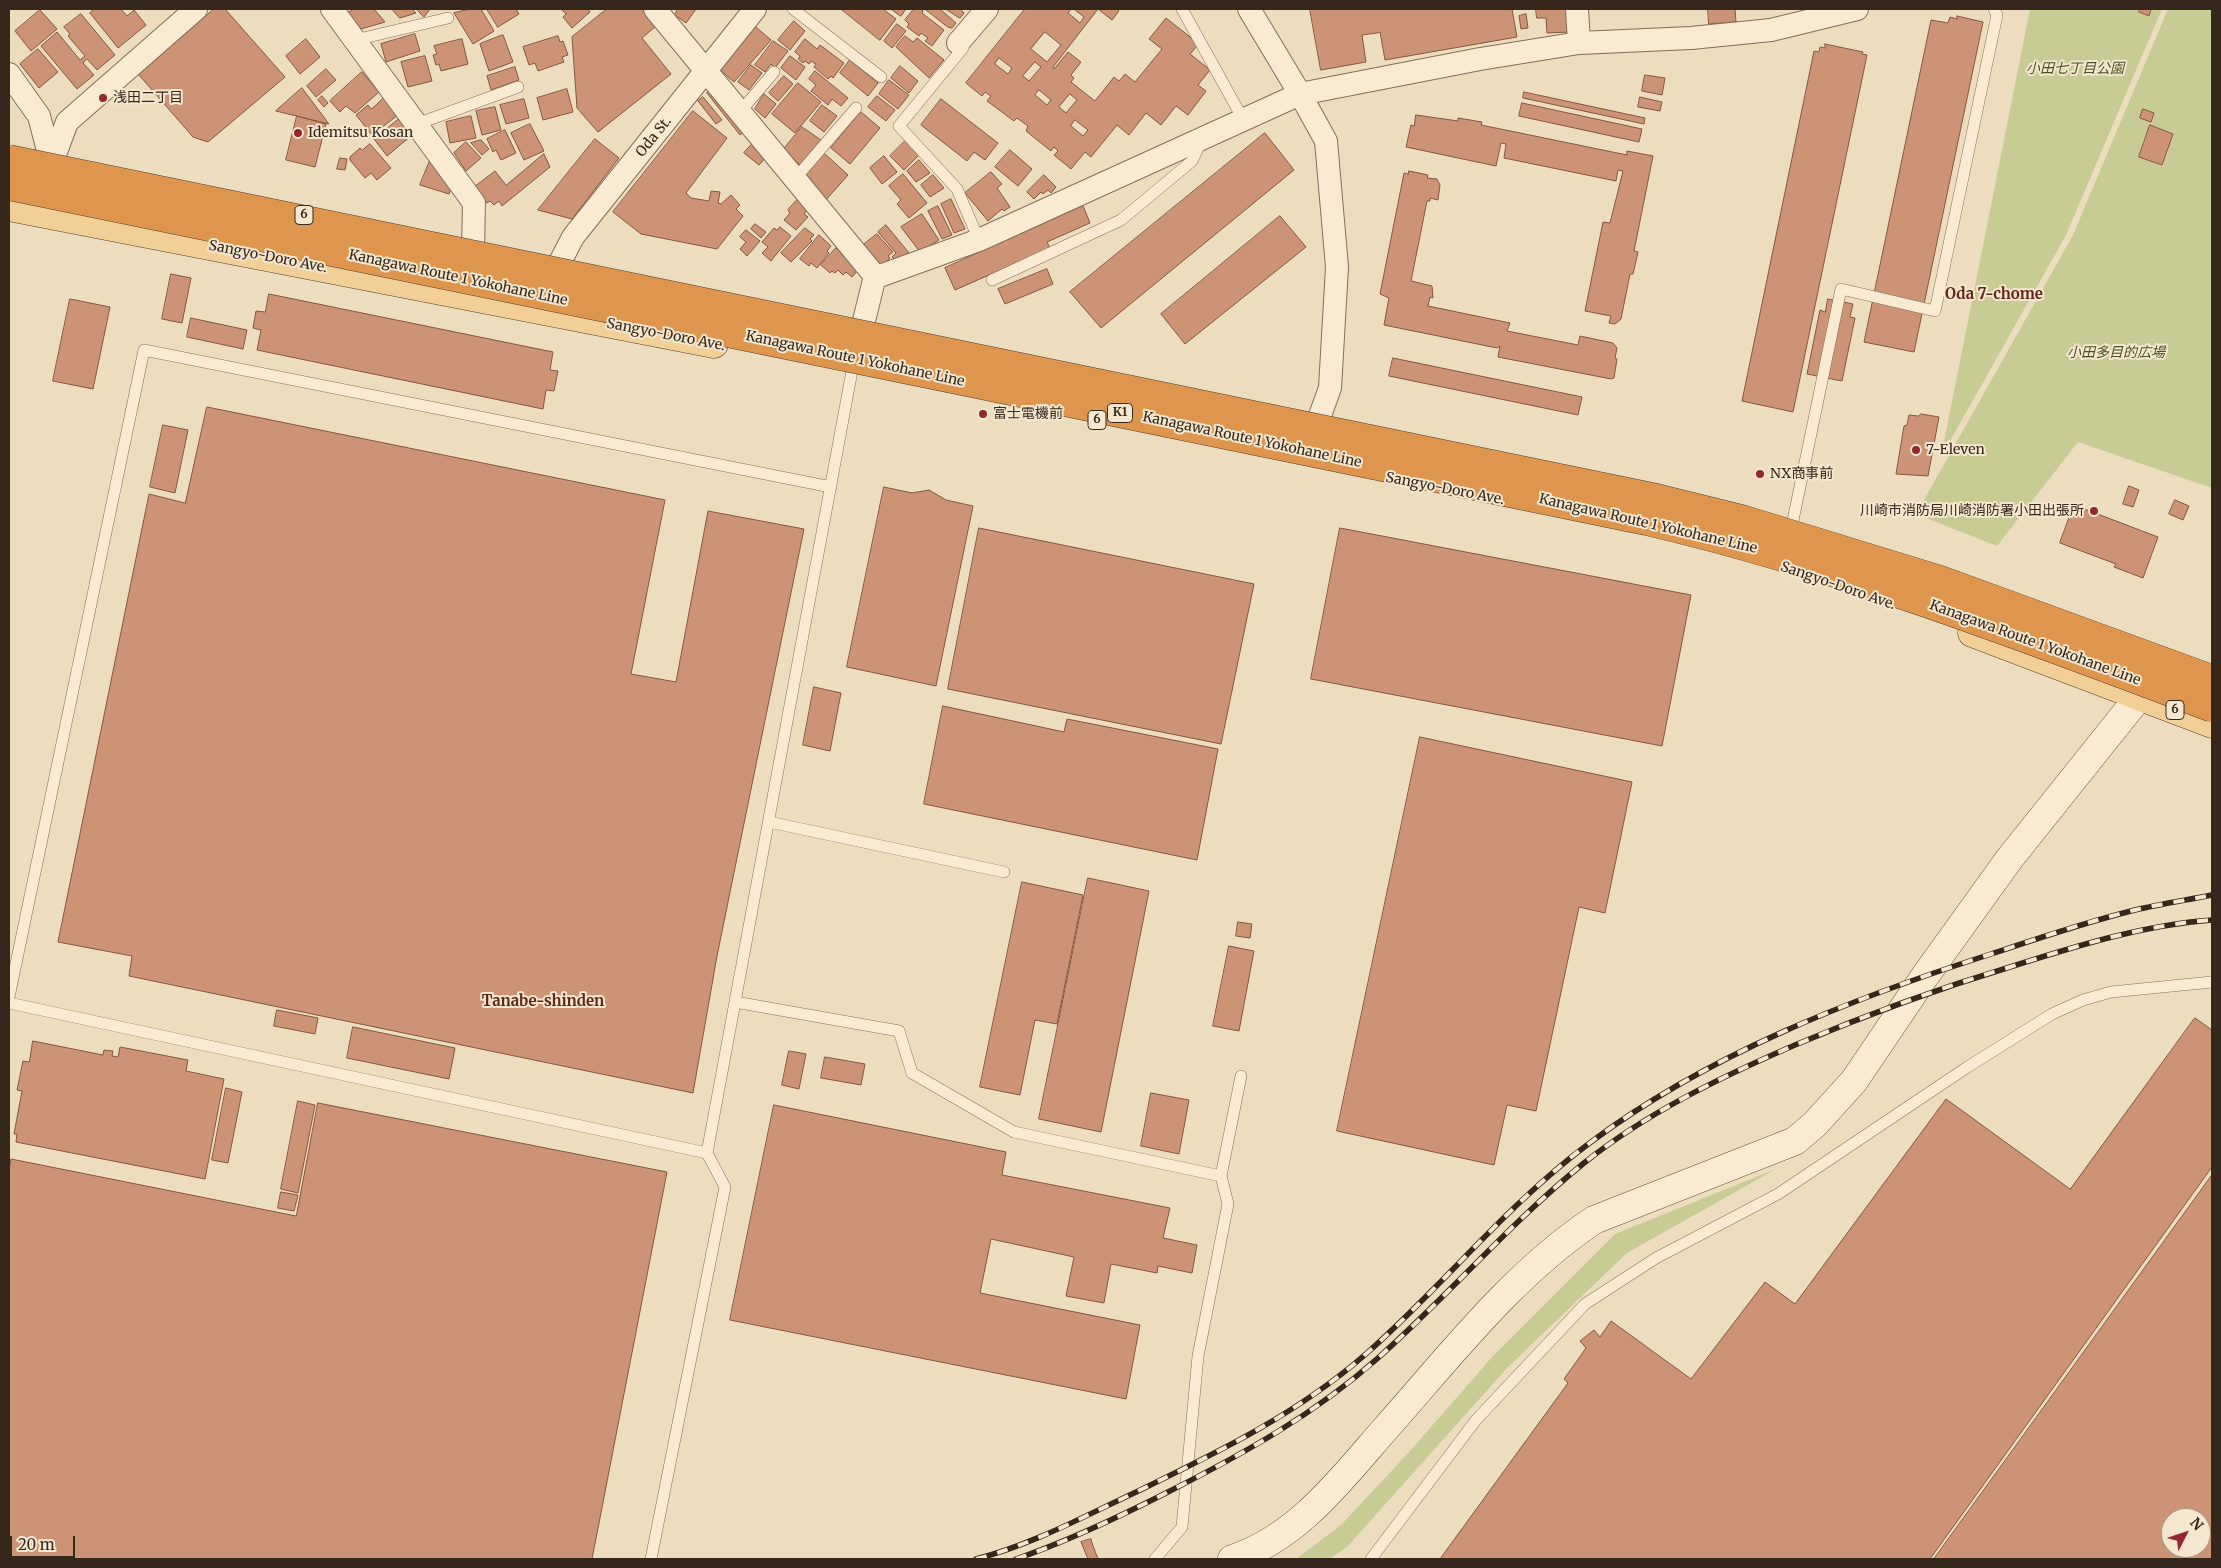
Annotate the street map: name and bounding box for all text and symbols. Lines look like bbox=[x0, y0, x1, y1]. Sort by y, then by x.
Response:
park label: 小田七丁目公園 bbox=[2026, 61, 2124, 77]
place label: 浅田二丁目 bbox=[113, 90, 183, 106]
marker: 浅田二丁目 bbox=[97, 92, 109, 104]
street label: Oda St. bbox=[633, 113, 675, 161]
place label: Idemitsu Kosan bbox=[308, 125, 413, 141]
marker: Idemitsu Kosan bbox=[292, 127, 304, 139]
road number: 6 bbox=[295, 206, 313, 224]
street label: Sangyo-Doro Ave. bbox=[207, 237, 329, 277]
street label: Kanagawa Route 1 Yokohane Line bbox=[347, 247, 569, 309]
district label: Oda 7-chome bbox=[1945, 286, 2043, 304]
street label: Sangyo-Doro Ave. bbox=[605, 315, 727, 355]
street label: Kanagawa Route 1 Yokohane Line bbox=[744, 328, 966, 390]
park label: 小田多目的広場 bbox=[2067, 345, 2165, 361]
road number: K1 bbox=[1108, 403, 1132, 422]
place label: 富士電機前 bbox=[993, 406, 1063, 422]
marker: 富士電機前 bbox=[977, 408, 989, 420]
street label: Kanagawa Route 1 Yokohane Line bbox=[1141, 409, 1363, 471]
road number: 6 bbox=[1088, 410, 1106, 430]
place label: 7-Eleven bbox=[1926, 442, 1985, 458]
marker: 7-Eleven bbox=[1910, 444, 1922, 456]
place label: NX商事前 bbox=[1770, 466, 1833, 482]
marker: NX商事前 bbox=[1754, 468, 1766, 480]
street label: Sangyo-Doro Ave. bbox=[1384, 469, 1506, 509]
street label: Kanagawa Route 1 Yokohane Line bbox=[1537, 491, 1759, 557]
place label: 川崎市消防局川崎消防署小田出張所 bbox=[1860, 503, 2084, 519]
marker: 川崎市消防局川崎消防署小田出張所 bbox=[2088, 505, 2100, 517]
street label: Sangyo-Doro Ave. bbox=[1778, 558, 1898, 614]
street label: Kanagawa Route 1 Yokohane Line bbox=[1927, 597, 2143, 689]
road number: 6 bbox=[2166, 700, 2184, 720]
district label: Tanabe-shinden bbox=[482, 993, 604, 1011]
north arrow bbox=[2161, 1508, 2211, 1558]
text: N bbox=[2186, 1514, 2207, 1534]
scale bar bbox=[12, 1526, 78, 1558]
text: 20 m bbox=[18, 1535, 55, 1554]

